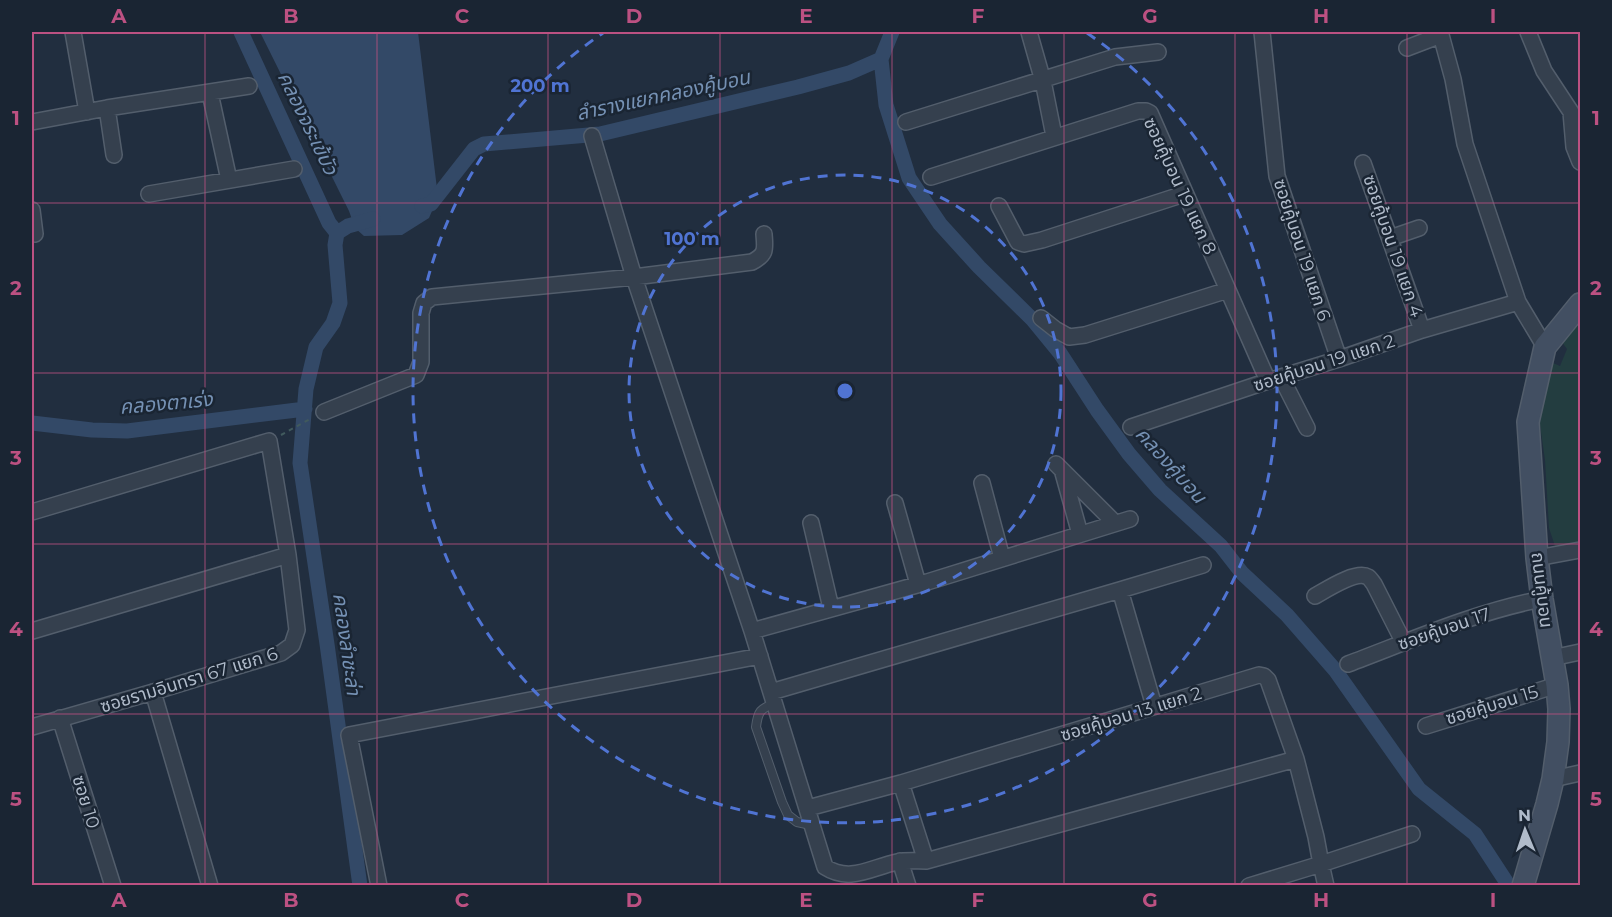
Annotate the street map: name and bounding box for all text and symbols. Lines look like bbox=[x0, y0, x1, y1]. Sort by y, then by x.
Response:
text: A bbox=[110, 4, 127, 28]
text: B bbox=[283, 4, 299, 28]
text: C bbox=[455, 4, 470, 28]
text: D bbox=[626, 4, 642, 28]
text: E bbox=[799, 4, 813, 28]
text: F bbox=[972, 4, 985, 28]
text: G bbox=[1142, 4, 1158, 28]
text: H bbox=[1313, 4, 1329, 28]
text: I bbox=[1490, 4, 1496, 28]
water label: ลำรางแยกคลองคู้บอน bbox=[574, 65, 754, 126]
water label: คลองจระเข้บัว bbox=[273, 68, 344, 179]
text: 200 m bbox=[510, 75, 570, 97]
text: 1 bbox=[12, 106, 20, 130]
text: 1 bbox=[1592, 106, 1600, 130]
street label: ซอยคู้บอน 19 แยก 8 bbox=[1138, 114, 1221, 258]
street label: ซอยคู้บอน 19 แยก 4 bbox=[1357, 172, 1428, 320]
street label: ซอยคู้บอน 19 แยก 6 bbox=[1268, 176, 1335, 324]
text: 100 m bbox=[664, 228, 720, 250]
text: 2 bbox=[10, 276, 22, 300]
text: 2 bbox=[1590, 276, 1602, 300]
street label: ซอยคู้บอน 19 แยก 2 bbox=[1251, 330, 1398, 397]
centre of rings bbox=[835, 381, 855, 401]
water label: คลองตาเร่ง bbox=[119, 387, 215, 419]
water label: คลองคู้บอน bbox=[1130, 422, 1213, 510]
text: 3 bbox=[9, 446, 22, 470]
text: 3 bbox=[1589, 446, 1602, 470]
street label: ถนนคู้บอน bbox=[1525, 551, 1558, 629]
water label: คลองลำชะล่า bbox=[328, 591, 366, 697]
street label: ซอยคู้บอน 17 bbox=[1395, 603, 1493, 656]
text: 4 bbox=[9, 617, 23, 641]
text: 4 bbox=[1589, 617, 1603, 641]
street label: ซอยรามอินทรา 67 แยก 6 bbox=[98, 643, 280, 717]
street label: ซอยคู้บอน 15 bbox=[1443, 680, 1541, 730]
street label: ซอยคู้บอน 13 แยก 2 bbox=[1058, 682, 1205, 747]
street label: ซอย 10 bbox=[68, 773, 104, 831]
text: 5 bbox=[10, 787, 22, 811]
text: 5 bbox=[1590, 787, 1602, 811]
north arrow bbox=[1495, 800, 1555, 860]
text: N bbox=[1518, 806, 1531, 825]
text: A bbox=[110, 888, 127, 912]
text: B bbox=[283, 888, 299, 912]
text: C bbox=[455, 888, 470, 912]
text: D bbox=[626, 888, 642, 912]
text: E bbox=[799, 888, 813, 912]
text: F bbox=[972, 888, 985, 912]
text: G bbox=[1142, 888, 1158, 912]
text: H bbox=[1313, 888, 1329, 912]
text: I bbox=[1490, 888, 1496, 912]

